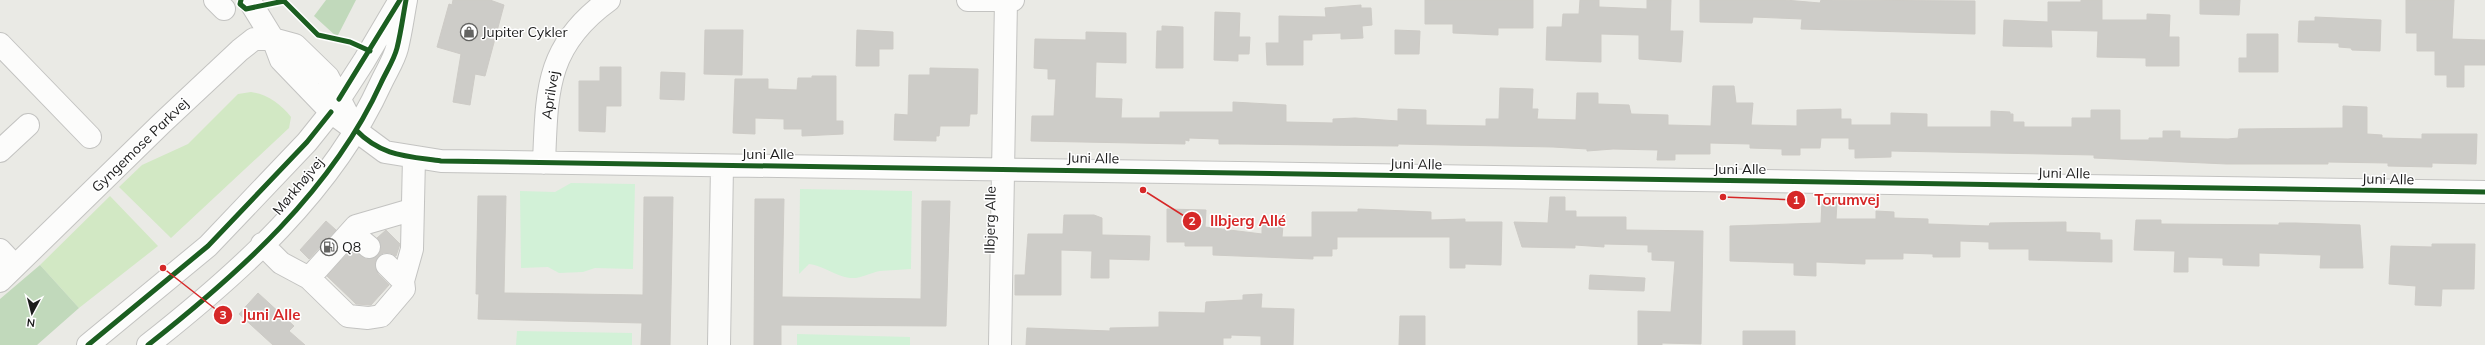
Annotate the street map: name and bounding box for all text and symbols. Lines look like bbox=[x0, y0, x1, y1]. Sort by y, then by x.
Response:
shop icon: Jupiter Cykler bbox=[459, 22, 479, 42]
place label: Jupiter Cykler bbox=[482, 23, 568, 41]
street label: Aprilvej bbox=[537, 70, 563, 120]
street label: Gyngemose Parkvej bbox=[88, 94, 192, 196]
street label: Juni Alle bbox=[742, 145, 794, 163]
street label: Juni Alle bbox=[1067, 149, 1119, 167]
street label: Mørkhøjvej bbox=[269, 153, 327, 219]
street label: Juni Alle bbox=[1390, 155, 1442, 173]
street label: Juni Alle bbox=[1714, 160, 1766, 178]
street label: Juni Alle bbox=[2038, 164, 2090, 182]
street label: Juni Alle bbox=[2362, 170, 2414, 188]
street label: Ilbjerg Alle bbox=[980, 186, 1000, 254]
callout: Torumvej bbox=[1786, 187, 1887, 214]
text: Torumvej bbox=[1814, 190, 1880, 209]
text: 1 bbox=[1792, 192, 1800, 207]
callout: Ilbjerg Allé bbox=[1182, 207, 1294, 234]
text: Ilbjerg Allé bbox=[1210, 211, 1286, 230]
text: 2 bbox=[1188, 213, 1196, 228]
fuel station icon: Q8 bbox=[319, 237, 339, 257]
place label: Q8 bbox=[342, 238, 361, 256]
north arrow bbox=[12, 293, 52, 333]
callout: Juni Alle bbox=[213, 302, 308, 329]
text: Juni Alle bbox=[242, 305, 300, 324]
text: 3 bbox=[219, 307, 227, 322]
text: N bbox=[26, 315, 36, 330]

